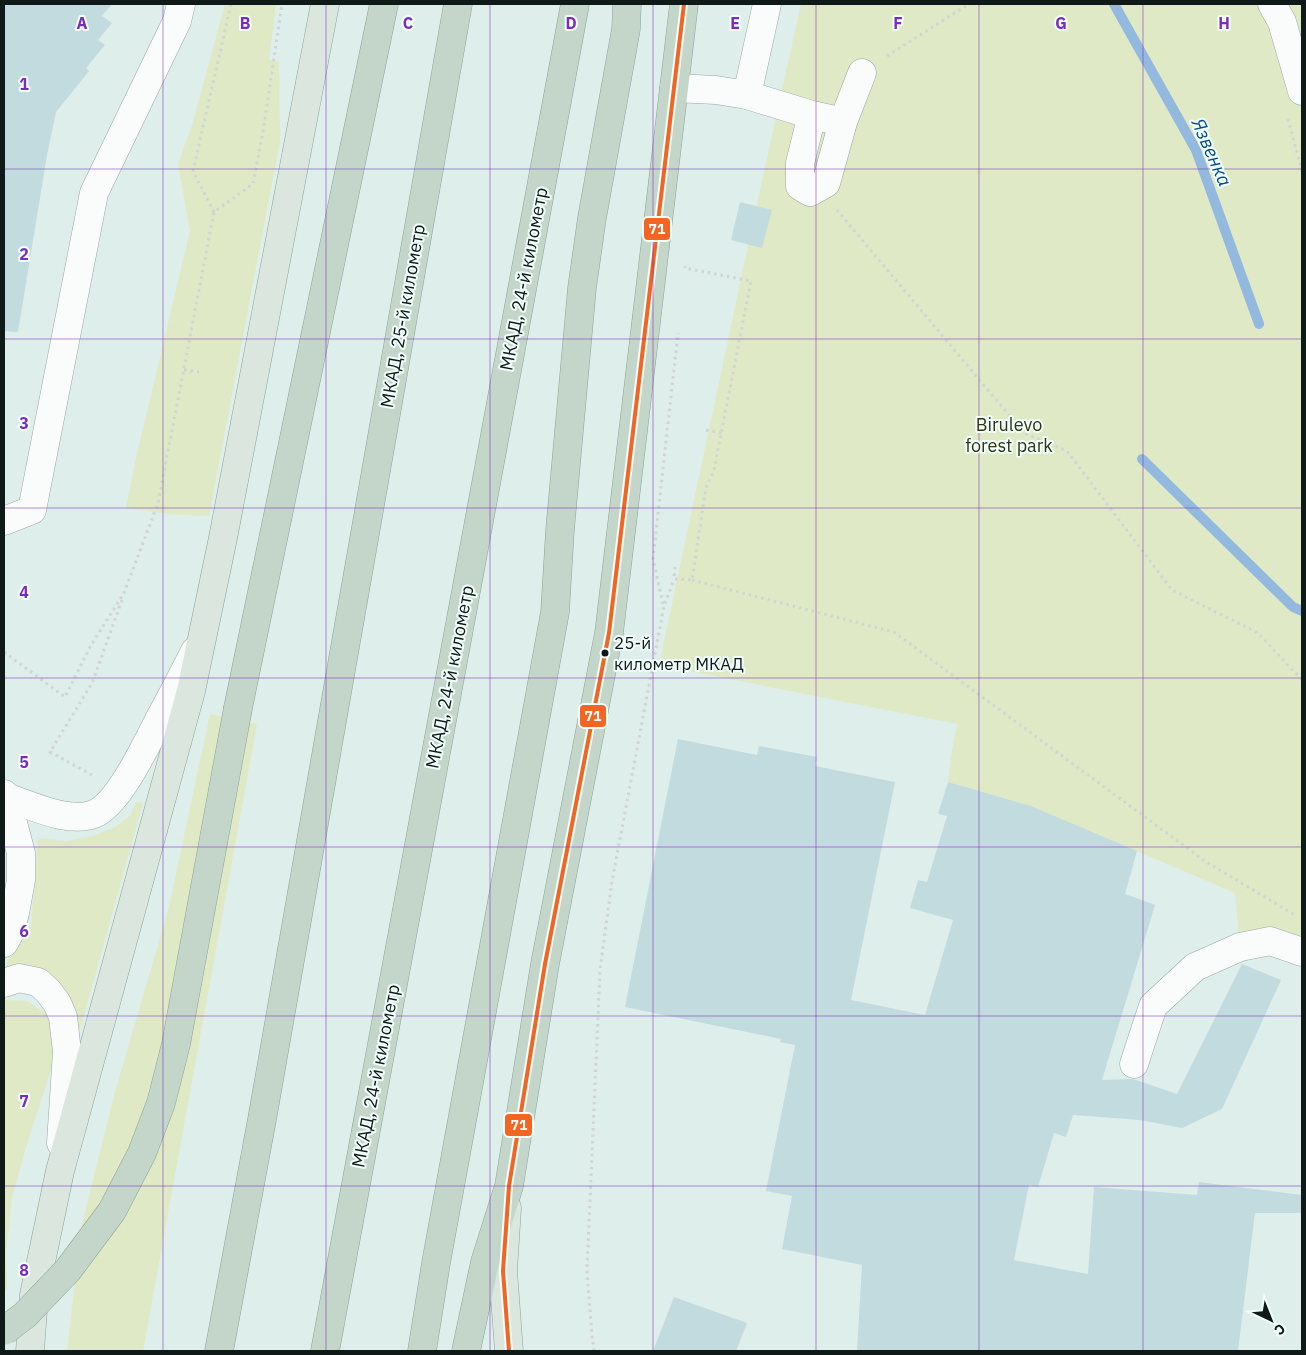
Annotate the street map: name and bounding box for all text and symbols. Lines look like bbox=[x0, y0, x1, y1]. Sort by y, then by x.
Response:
text: A bbox=[77, 13, 88, 33]
text: B bbox=[240, 13, 251, 33]
text: C bbox=[403, 13, 413, 33]
text: D bbox=[565, 13, 577, 33]
text: E bbox=[730, 13, 740, 33]
text: F bbox=[893, 13, 903, 33]
text: G bbox=[1055, 13, 1067, 33]
text: H bbox=[1218, 13, 1230, 33]
text: 1 bbox=[19, 74, 29, 94]
water label: Язвенка bbox=[1186, 113, 1238, 190]
street label: МКАД, 24-й километр bbox=[494, 185, 553, 372]
line badge: 71 bbox=[643, 217, 671, 241]
text: 71 bbox=[649, 220, 666, 238]
street label: МКАД, 25-й километр bbox=[375, 222, 430, 410]
text: 2 bbox=[19, 244, 29, 264]
text: 3 bbox=[19, 413, 29, 433]
park label: Birulevo forest park bbox=[965, 413, 1053, 457]
text: 4 bbox=[19, 582, 29, 602]
street label: МКАД, 24-й километр bbox=[420, 583, 479, 770]
place label: 25-й километр МКАД bbox=[614, 632, 744, 675]
marker: 25-й километр МКАД bbox=[600, 648, 610, 658]
line badge: 71 bbox=[579, 704, 607, 728]
text: 71 bbox=[585, 707, 602, 725]
text: 5 bbox=[19, 752, 29, 772]
text: 6 bbox=[19, 921, 29, 941]
street label: МКАД, 24-й километр bbox=[346, 982, 405, 1169]
text: 7 bbox=[19, 1091, 29, 1111]
line badge: 71 bbox=[504, 1113, 533, 1137]
text: 71 bbox=[511, 1116, 528, 1134]
text: 8 bbox=[19, 1260, 29, 1280]
north arrow bbox=[1246, 1295, 1296, 1345]
text: С bbox=[1270, 1320, 1289, 1339]

